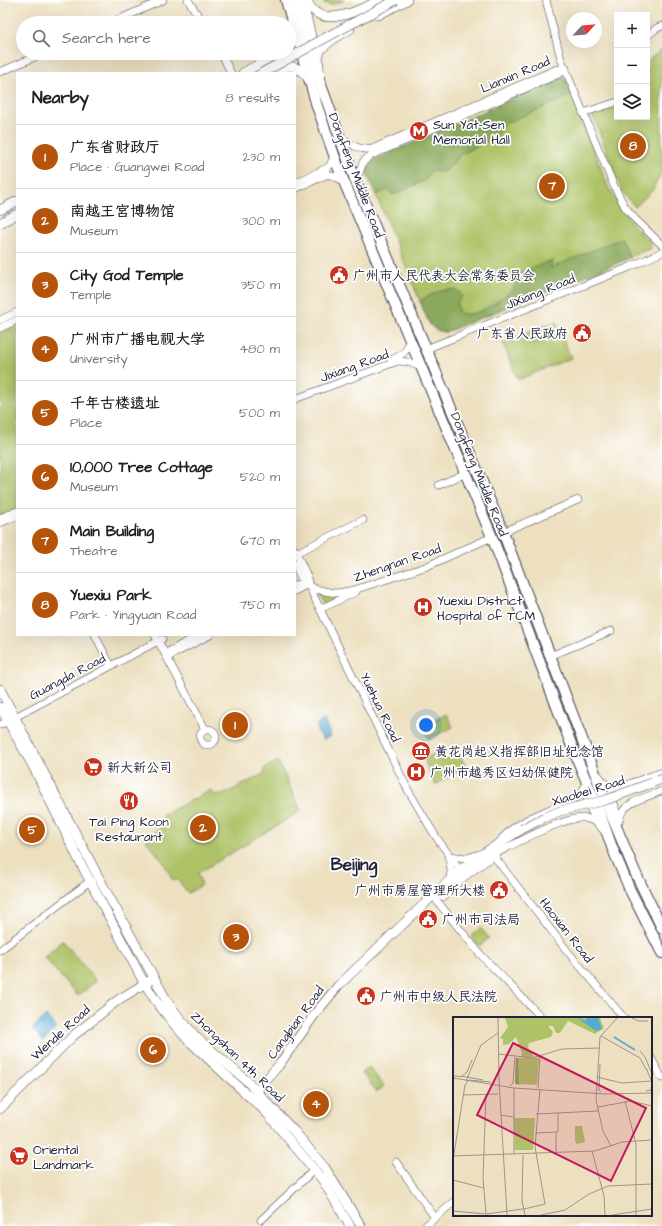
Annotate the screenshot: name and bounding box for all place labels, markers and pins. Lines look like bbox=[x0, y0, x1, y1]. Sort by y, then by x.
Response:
place label: Sun Yat-Sen Memorial Hall bbox=[433, 116, 510, 149]
metro station icon: Sun Yat-Sen Memorial Hall bbox=[408, 120, 430, 142]
pin: 8 bbox=[620, 131, 646, 161]
pin: 7 bbox=[539, 171, 565, 201]
public building icon: 广州市人民代表大会常务委员会 bbox=[328, 264, 350, 286]
place label: 广州市人民代表大会常务委员会 bbox=[353, 267, 535, 285]
public building icon: 广东省人民政府 bbox=[571, 322, 593, 344]
place label: 广东省人民政府 bbox=[477, 325, 568, 343]
place label: Yuexiu District Hospital of TCM bbox=[437, 592, 536, 625]
hospital icon: Yuexiu District Hospital of TCM bbox=[412, 596, 434, 618]
pin: 1 bbox=[222, 710, 248, 740]
museum icon: 黄花岗起义指挥部旧址纪念馆 bbox=[410, 740, 432, 762]
place label: 黄花岗起义指挥部旧址纪念馆 bbox=[435, 743, 604, 761]
supermarket icon: 新大新公司 bbox=[82, 756, 104, 778]
place label: 新大新公司 bbox=[107, 759, 172, 777]
hospital icon: 广州市越秀区妇幼保健院 bbox=[405, 761, 427, 783]
place label: 广州市越秀区妇幼保健院 bbox=[430, 764, 573, 782]
restaurant icon: Tai Ping Koon Restaurant bbox=[118, 790, 140, 812]
place label: Tai Ping Koon Restaurant bbox=[89, 813, 169, 846]
pin: 2 bbox=[190, 813, 216, 843]
pin: 5 bbox=[19, 815, 45, 845]
public building icon: 广州市房屋管理所大楼 bbox=[488, 879, 510, 901]
place label: 广州市房屋管理所大楼 bbox=[355, 882, 485, 900]
public building icon: 广州市司法局 bbox=[417, 908, 439, 930]
place label: 广州市司法局 bbox=[442, 911, 520, 929]
pin: 3 bbox=[223, 922, 249, 952]
public building icon: 广州市中级人民法院 bbox=[355, 985, 377, 1007]
place label: 广州市中级人民法院 bbox=[380, 988, 497, 1006]
pin: 6 bbox=[140, 1035, 166, 1065]
pin: 4 bbox=[303, 1089, 329, 1119]
place label: Oriental Landmark bbox=[33, 1141, 94, 1174]
supermarket icon: Oriental Landmark bbox=[8, 1145, 30, 1167]

